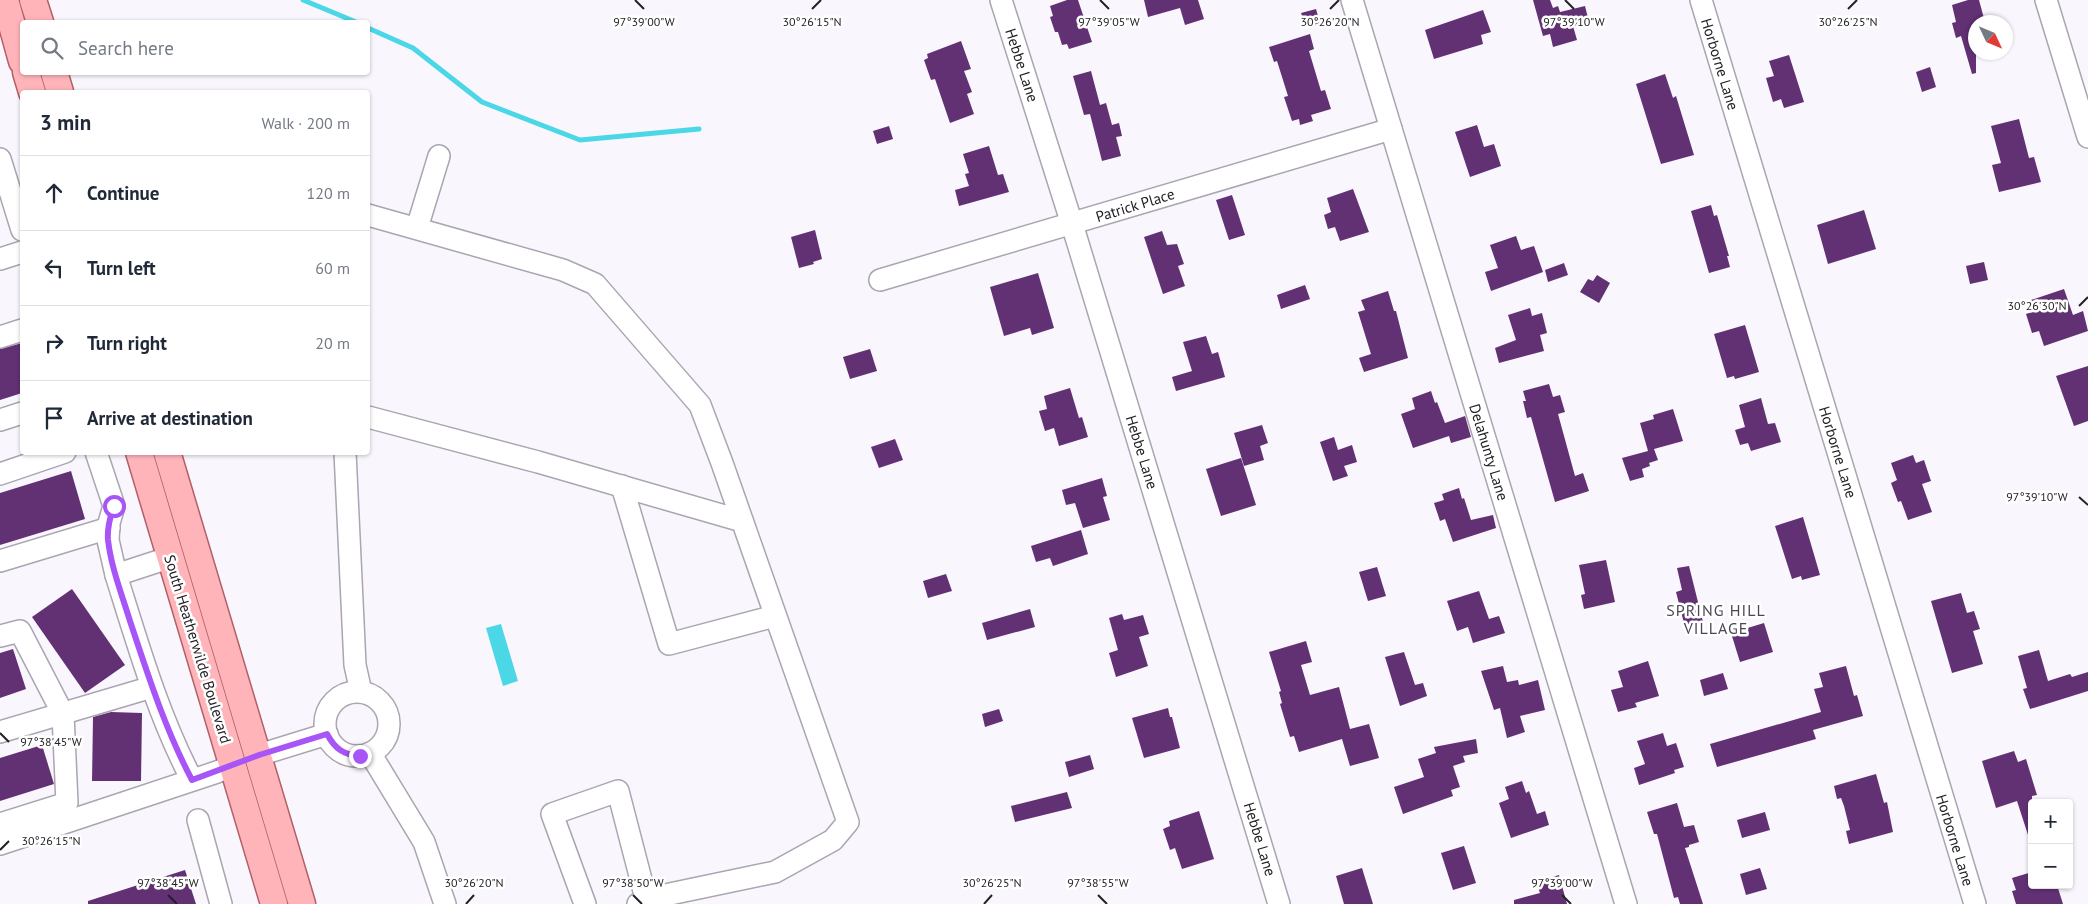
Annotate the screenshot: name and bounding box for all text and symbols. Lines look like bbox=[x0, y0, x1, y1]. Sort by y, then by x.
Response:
text: 97°39'00"W bbox=[613, 14, 675, 29]
text: 30°26'15"N bbox=[782, 14, 842, 29]
text: 97°39'05"W bbox=[1078, 14, 1140, 29]
text: 30°26'20"N bbox=[1300, 14, 1360, 29]
text: 97°39'10"W bbox=[1543, 14, 1605, 29]
text: 30°26'25"N bbox=[1818, 14, 1878, 29]
north arrow bbox=[1968, 15, 2013, 60]
street label: Horborne Lane bbox=[1697, 16, 1743, 112]
search box bbox=[20, 20, 370, 75]
street label: Hebbe Lane bbox=[1001, 26, 1043, 104]
icon: search bbox=[38, 34, 66, 62]
text: Search here bbox=[78, 36, 174, 60]
text: 3 min bbox=[40, 109, 91, 136]
text: Walk · 200 m bbox=[261, 113, 350, 133]
icon: ahead bbox=[40, 179, 68, 207]
text: Continue bbox=[87, 181, 159, 205]
text: 120 m bbox=[307, 183, 350, 203]
street label: Patrick Place bbox=[1093, 184, 1177, 226]
icon: left bbox=[40, 254, 68, 282]
text: Turn left bbox=[87, 256, 156, 280]
text: 60 m bbox=[315, 258, 350, 278]
text: 30°26'30"N bbox=[2007, 298, 2067, 313]
icon: right bbox=[40, 329, 68, 357]
text: Turn right bbox=[87, 331, 167, 355]
text: 20 m bbox=[315, 333, 350, 353]
street label: Delahunty Lane bbox=[1465, 401, 1513, 503]
icon: arrive bbox=[40, 404, 68, 432]
street label: Horborne Lane bbox=[1815, 404, 1861, 500]
text: Arrive at destination bbox=[87, 406, 253, 430]
street label: Hebbe Lane bbox=[1122, 413, 1162, 491]
text: 97°39'10"W bbox=[2006, 489, 2068, 504]
route start bbox=[103, 495, 126, 518]
street label: South Heatherwilde Boulevard bbox=[160, 552, 236, 746]
district label: SPRING HILL VILLAGE bbox=[1666, 600, 1766, 638]
text: 97°38'45"W bbox=[20, 734, 82, 749]
route end bbox=[349, 745, 372, 768]
street label: Horborne Lane bbox=[1932, 792, 1978, 888]
map controls bbox=[2028, 799, 2073, 889]
button: + bbox=[2028, 799, 2073, 844]
street label: Hebbe Lane bbox=[1240, 800, 1280, 878]
text: 30°26'15"N bbox=[21, 833, 81, 848]
button: − bbox=[2028, 844, 2073, 889]
text: 97°38'45"W bbox=[137, 875, 199, 890]
text: 30°26'20"N bbox=[444, 875, 504, 890]
text: 97°38'50"W bbox=[602, 875, 664, 890]
text: 30°26'25"N bbox=[962, 875, 1022, 890]
text: 97°38'55"W bbox=[1067, 875, 1129, 890]
text: 97°39'00"W bbox=[1531, 875, 1593, 890]

